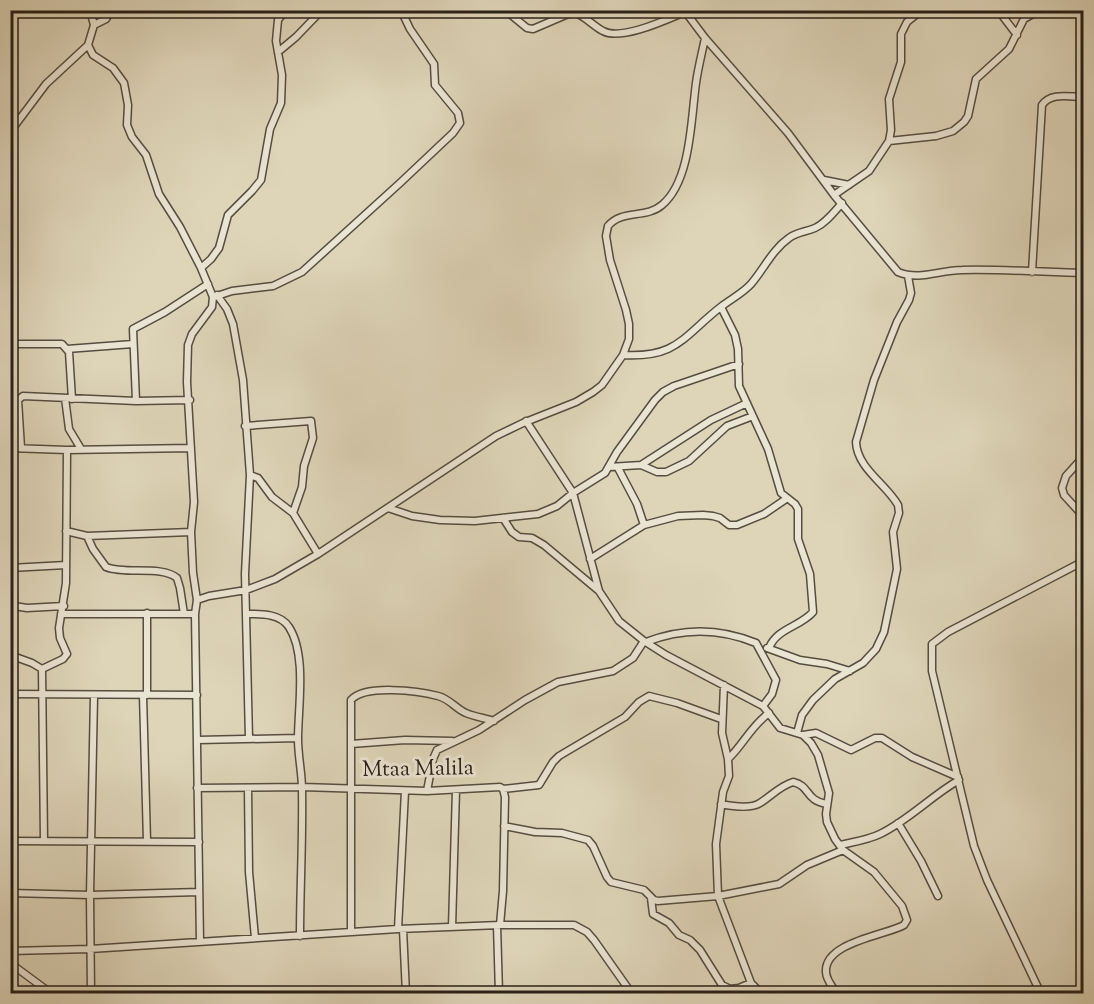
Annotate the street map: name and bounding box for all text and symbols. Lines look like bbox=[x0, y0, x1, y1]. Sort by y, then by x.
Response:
street label: Mtaa Malila bbox=[362, 753, 474, 787]

